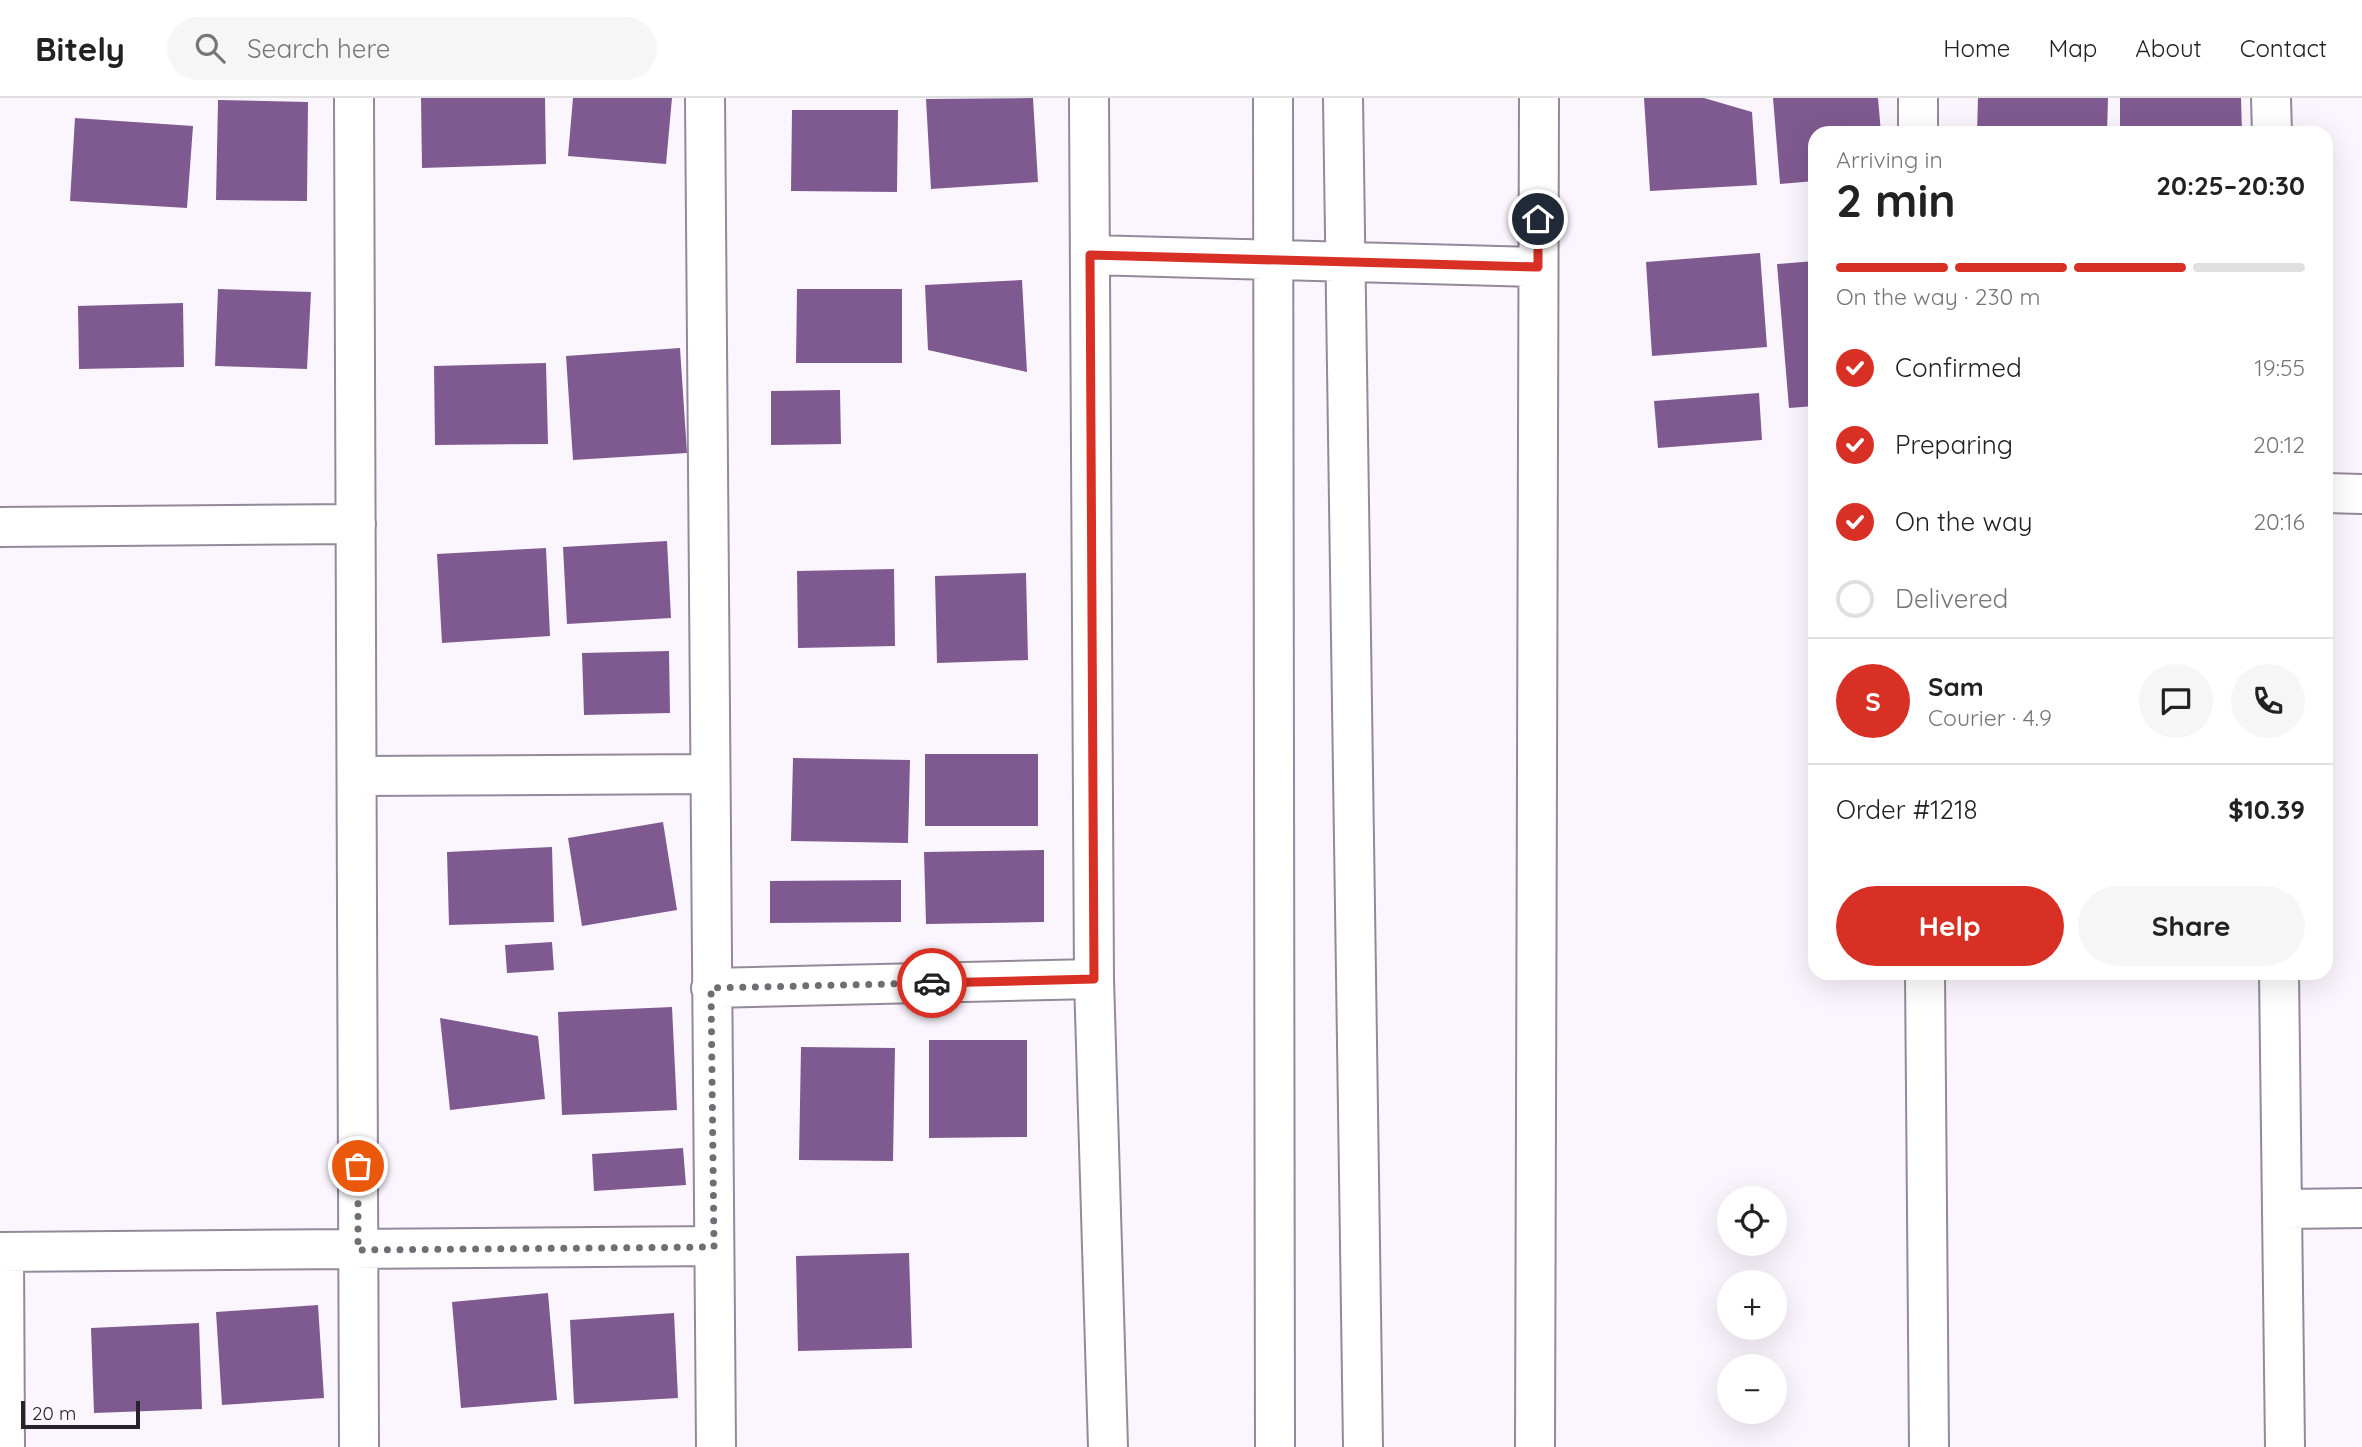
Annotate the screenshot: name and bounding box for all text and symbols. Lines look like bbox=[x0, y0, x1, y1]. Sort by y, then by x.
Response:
search box bbox=[167, 17, 657, 80]
text: Bitely bbox=[35, 28, 125, 69]
icon: search bbox=[191, 29, 229, 67]
text: Search here bbox=[247, 32, 391, 65]
text: Home bbox=[1943, 33, 2010, 63]
text: Map bbox=[2048, 33, 2097, 63]
text: About bbox=[2135, 33, 2202, 63]
text: Contact bbox=[2240, 33, 2327, 63]
text: Arriving in bbox=[1836, 145, 1943, 174]
text: 20:25–20:30 bbox=[2156, 169, 2305, 202]
text: 2 min bbox=[1836, 171, 1956, 229]
pin bbox=[1508, 189, 1568, 249]
icon: home bbox=[1519, 200, 1557, 238]
text: On the way · 230 m bbox=[1836, 282, 2041, 311]
icon: check bbox=[1836, 349, 1874, 387]
text: Confirmed bbox=[1895, 351, 2022, 384]
text: 19:55 bbox=[2254, 353, 2305, 382]
icon: check bbox=[1836, 426, 1874, 464]
text: Preparing bbox=[1895, 428, 2013, 461]
text: 20:12 bbox=[2253, 430, 2305, 459]
icon: check bbox=[1836, 503, 1874, 541]
text: On the way bbox=[1895, 505, 2033, 538]
text: 20:16 bbox=[2253, 507, 2305, 536]
text: Delivered bbox=[1895, 582, 2008, 615]
button: chat bbox=[2139, 664, 2213, 738]
button: phone bbox=[2231, 664, 2305, 738]
text: Sam bbox=[1928, 670, 1984, 703]
text: S bbox=[1865, 685, 1881, 718]
text: Courier · 4.9 bbox=[1928, 703, 2052, 732]
text: Order #1218 bbox=[1836, 793, 1978, 826]
text: $10.39 bbox=[2228, 793, 2305, 826]
button: Help bbox=[1836, 886, 2064, 966]
button: Share bbox=[2078, 886, 2305, 966]
courier bbox=[897, 948, 967, 1018]
icon: car bbox=[913, 964, 951, 1002]
pin bbox=[328, 1136, 388, 1196]
icon: bag bbox=[339, 1147, 377, 1185]
map controls bbox=[1717, 1186, 1787, 1424]
button: locate bbox=[1717, 1186, 1787, 1256]
button: + bbox=[1717, 1270, 1787, 1340]
button: − bbox=[1717, 1354, 1787, 1424]
scale bar bbox=[21, 1398, 140, 1430]
text: 20 m bbox=[32, 1401, 76, 1425]

